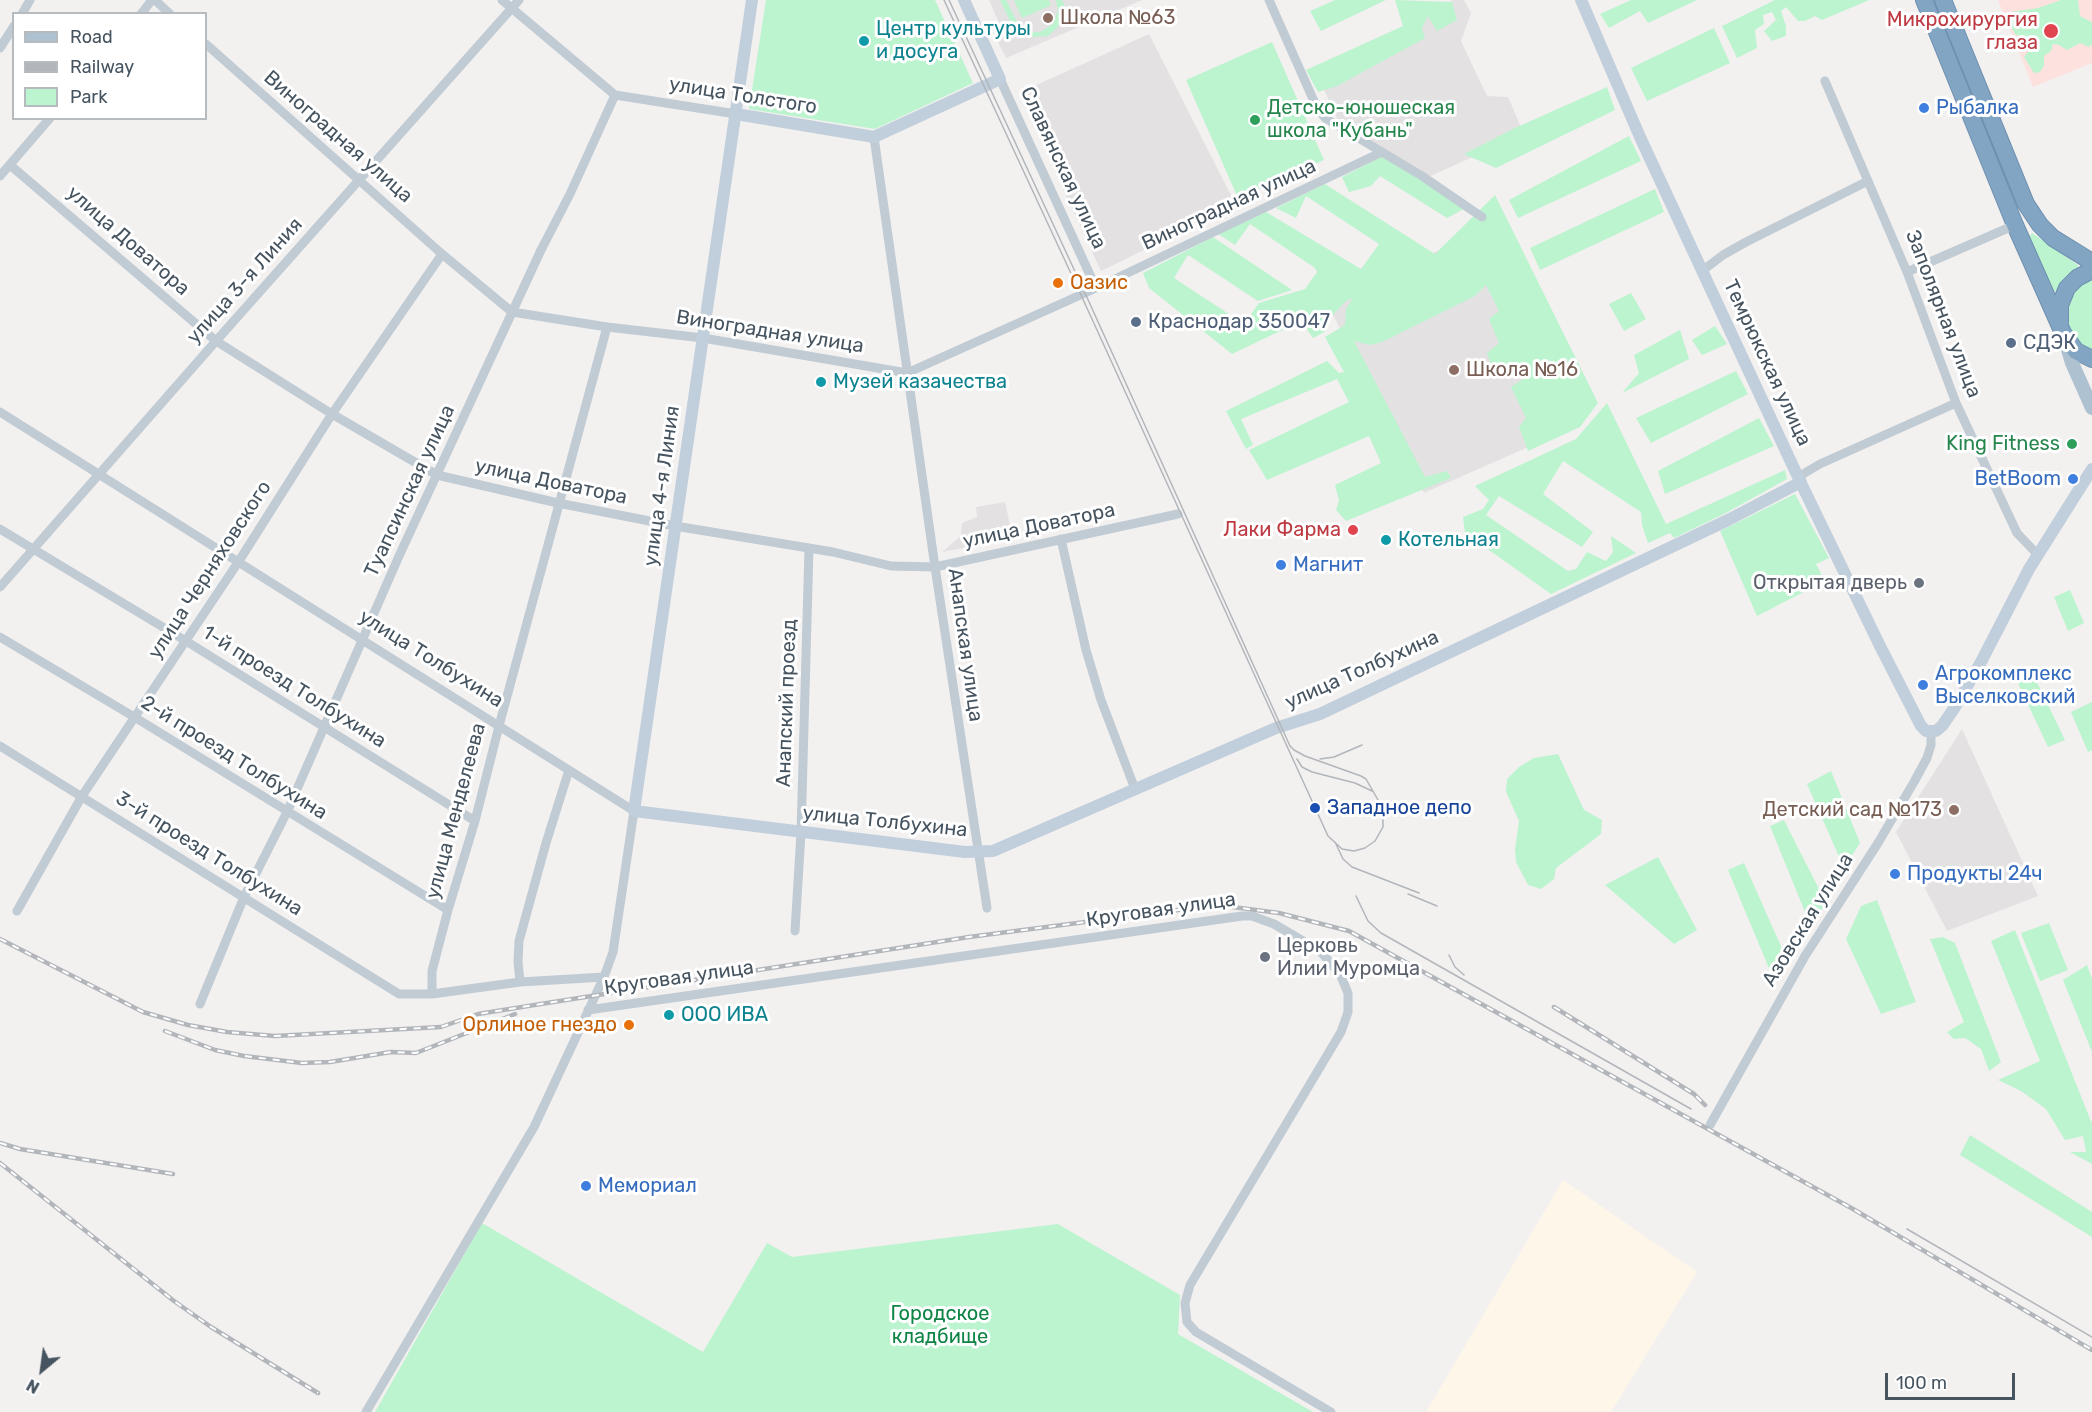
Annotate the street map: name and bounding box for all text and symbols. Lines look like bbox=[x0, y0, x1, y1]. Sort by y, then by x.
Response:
place label: Школа №63 bbox=[1060, 6, 1175, 30]
place label: Микрохирургия глаза bbox=[1887, 8, 2038, 55]
marker: Школа №63 bbox=[1041, 11, 1055, 25]
legend bbox=[12, 12, 207, 120]
place label: Центр культуры и досуга bbox=[876, 17, 1031, 64]
marker: Микрохирургия глаза bbox=[2042, 22, 2060, 40]
text: Road bbox=[70, 26, 113, 48]
marker: Центр культуры и досуга bbox=[857, 34, 871, 48]
text: Railway bbox=[70, 56, 134, 78]
street label: Виноградная улица bbox=[259, 66, 417, 208]
street label: улица Толстого bbox=[667, 72, 819, 120]
street label: Славянская улица bbox=[1015, 83, 1111, 253]
text: Park bbox=[70, 86, 107, 108]
place label: Детско-юношеская школа "Кубань" bbox=[1267, 96, 1455, 143]
place label: Рыбалка bbox=[1936, 96, 2019, 120]
marker: Рыбалка bbox=[1917, 101, 1931, 115]
marker: Детско-юношеская школа "Кубань" bbox=[1248, 113, 1262, 127]
street label: Виноградная улица bbox=[1138, 154, 1320, 256]
street label: улица Доватора bbox=[62, 181, 194, 301]
street label: улица 3-я Линия bbox=[182, 213, 308, 349]
street label: Заполярная улица bbox=[1900, 227, 1986, 401]
place label: Оазис bbox=[1070, 271, 1128, 295]
marker: Оазис bbox=[1051, 276, 1065, 290]
street label: Темрюкская улица bbox=[1718, 276, 1816, 450]
street label: Виноградная улица bbox=[675, 305, 865, 359]
place label: Краснодар 350047 bbox=[1148, 310, 1330, 334]
marker: Краснодар 350047 bbox=[1129, 315, 1143, 329]
place label: СДЭК bbox=[2023, 331, 2076, 355]
marker: СДЭК bbox=[2004, 336, 2018, 350]
place label: Школа №16 bbox=[1466, 358, 1578, 382]
marker: Школа №16 bbox=[1447, 363, 1461, 377]
place label: Музей казачества bbox=[833, 370, 1007, 394]
marker: Музей казачества bbox=[814, 375, 828, 389]
street label: Туапсинская улица bbox=[360, 401, 460, 581]
street label: улица 4-я Линия bbox=[639, 404, 685, 568]
place label: King Fitness bbox=[1946, 432, 2060, 456]
marker: King Fitness bbox=[2065, 437, 2079, 451]
street label: улица Доватора bbox=[473, 454, 629, 510]
place label: BetBoom bbox=[1975, 467, 2061, 491]
marker: BetBoom bbox=[2066, 472, 2080, 486]
street label: улица Черняховского bbox=[143, 476, 277, 664]
street label: улица Доватора bbox=[961, 498, 1117, 554]
place label: Лаки Фарма bbox=[1223, 518, 1341, 542]
marker: Лаки Фарма bbox=[1346, 523, 1360, 537]
place label: Котельная bbox=[1398, 528, 1499, 552]
marker: Котельная bbox=[1379, 533, 1393, 547]
place label: Магнит bbox=[1293, 553, 1363, 577]
marker: Магнит bbox=[1274, 558, 1288, 572]
street label: Анапская улица bbox=[942, 567, 988, 723]
place label: Открытая дверь bbox=[1753, 571, 1907, 595]
marker: Открытая дверь bbox=[1912, 576, 1926, 590]
street label: улица Толбухина bbox=[354, 605, 508, 713]
street label: Анапский проезд bbox=[772, 619, 802, 787]
street label: 1-й проезд Толбухина bbox=[198, 621, 390, 753]
street label: улица Толбухина bbox=[1281, 625, 1443, 715]
place label: Агрокомплекс Выселковский bbox=[1935, 662, 2075, 709]
marker: Агрокомплекс Выселковский bbox=[1916, 678, 1930, 692]
street label: 2-й проезд Толбухина bbox=[137, 691, 331, 825]
street label: улица Менделеева bbox=[421, 720, 491, 902]
street label: 3-й проезд Толбухина bbox=[111, 787, 307, 921]
place label: Западное депо bbox=[1327, 796, 1472, 820]
place label: Детский cад №173 bbox=[1762, 798, 1942, 822]
street label: улица Толбухина bbox=[801, 801, 969, 843]
marker: Западное депо bbox=[1308, 801, 1322, 815]
marker: Детский cад №173 bbox=[1947, 803, 1961, 817]
street label: Азовская улица bbox=[1757, 849, 1859, 991]
place label: Продукты 24ч bbox=[1907, 862, 2043, 886]
marker: Продукты 24ч bbox=[1888, 867, 1902, 881]
street label: Круговая улица bbox=[1085, 888, 1237, 932]
place label: Церковь Илии Муромца bbox=[1277, 934, 1420, 981]
marker: Церковь Илии Муромца bbox=[1258, 950, 1272, 964]
street label: Круговая улица bbox=[603, 956, 755, 1000]
place label: ООО ИВА bbox=[681, 1003, 768, 1027]
marker: ООО ИВА bbox=[662, 1008, 676, 1022]
place label: Орлиное гнездо bbox=[462, 1013, 617, 1037]
marker: Орлиное гнездо bbox=[622, 1018, 636, 1032]
place label: Мемориал bbox=[598, 1174, 697, 1198]
marker: Мемориал bbox=[579, 1179, 593, 1193]
park label: Городское кладбище bbox=[891, 1302, 989, 1349]
north arrow bbox=[12, 1340, 72, 1400]
scale bar bbox=[1888, 1361, 2018, 1399]
text: 100 m bbox=[1896, 1372, 1947, 1394]
text: N bbox=[23, 1375, 43, 1397]

